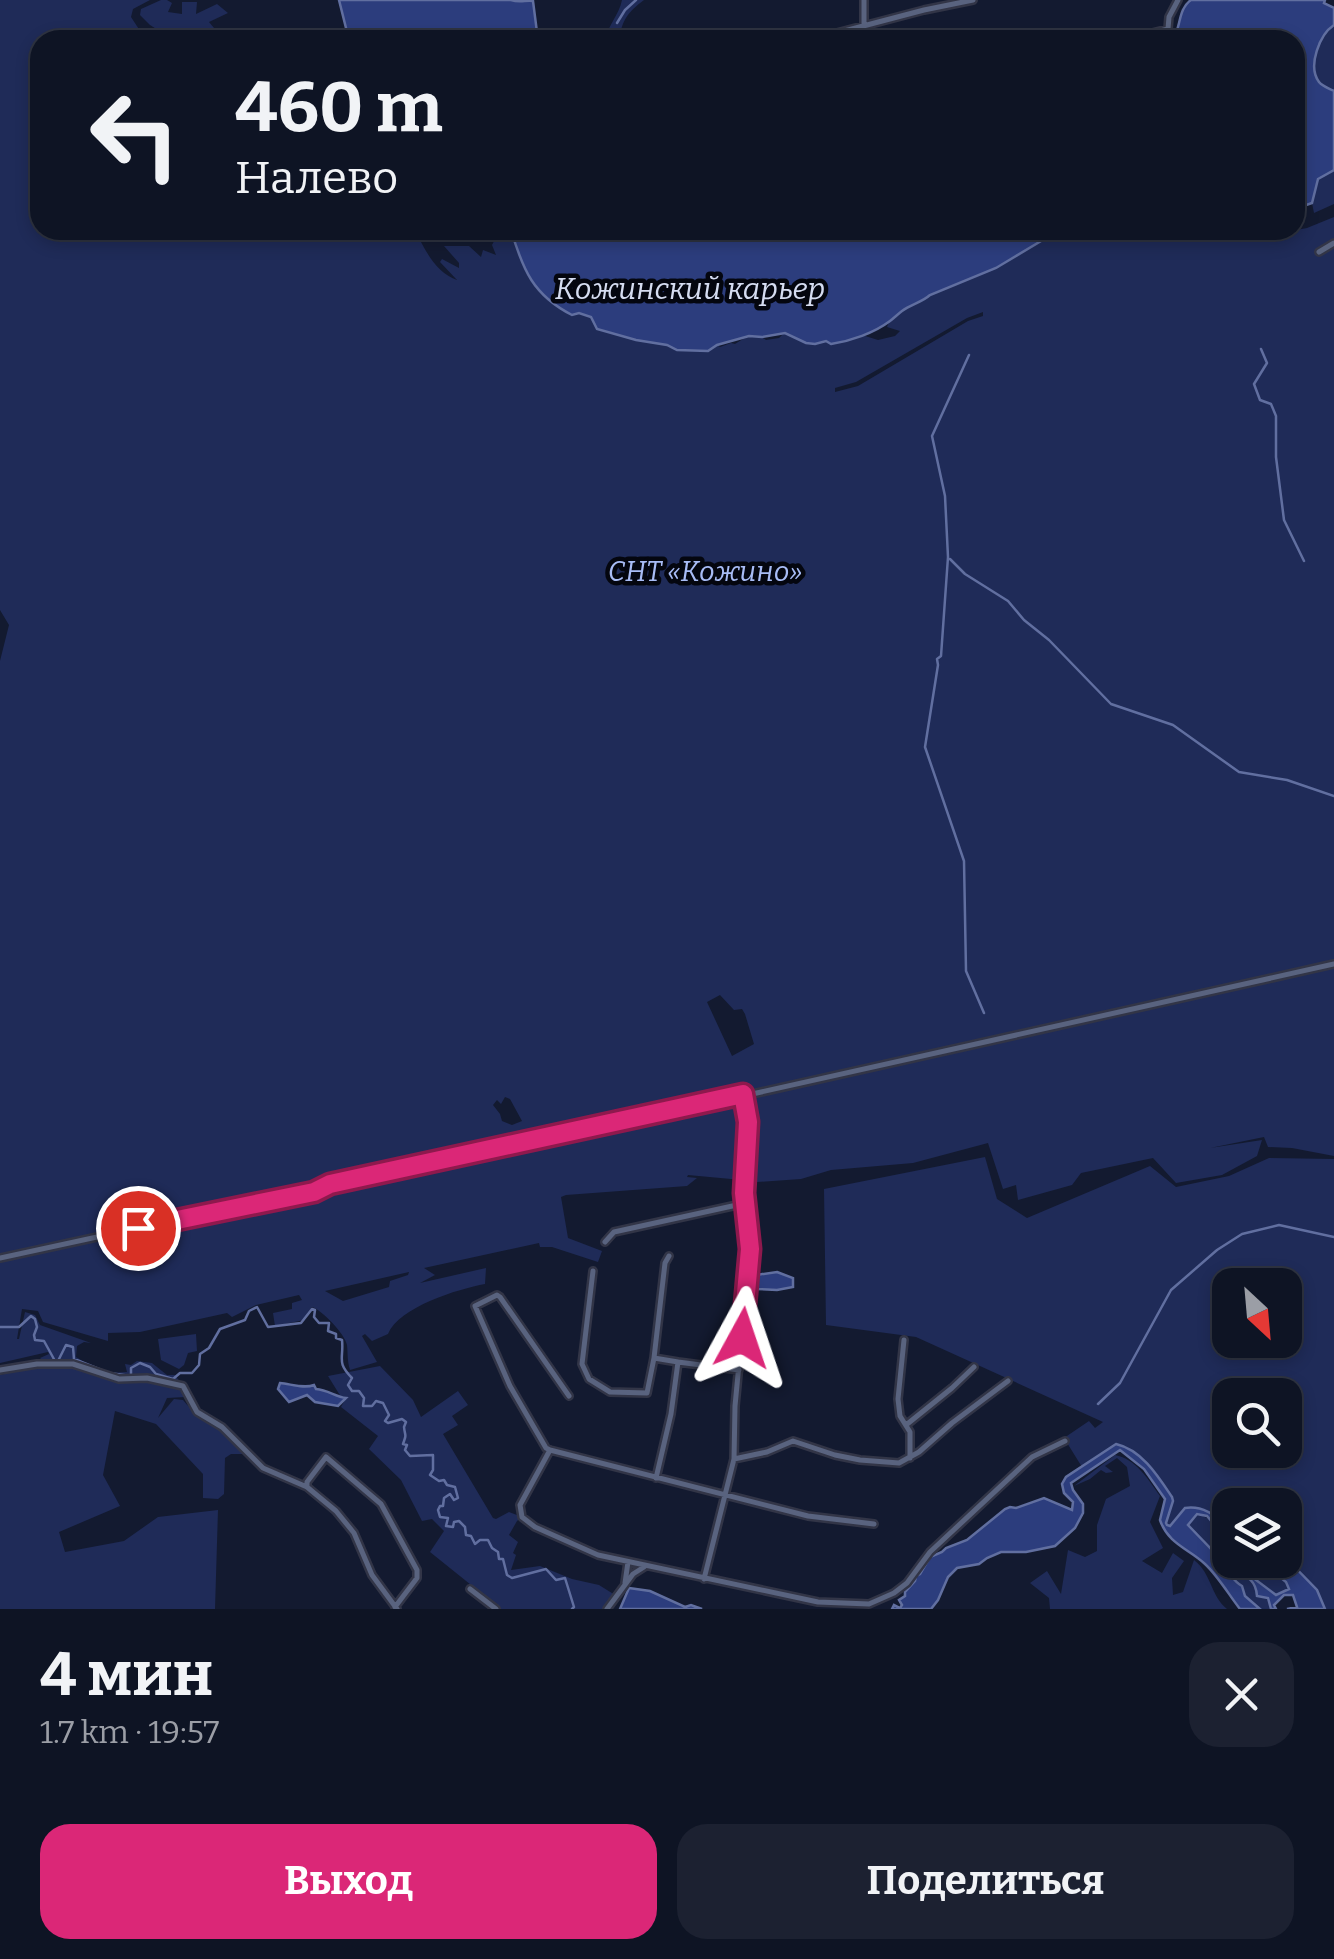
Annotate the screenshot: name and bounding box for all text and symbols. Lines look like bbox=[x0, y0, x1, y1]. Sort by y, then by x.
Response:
text: 460 m bbox=[235, 66, 443, 150]
icon: left bbox=[70, 70, 200, 200]
text: Налево bbox=[235, 151, 398, 205]
water label: Кожинский карьер bbox=[555, 271, 825, 307]
park label: СНТ «Кожино» bbox=[608, 555, 802, 588]
pin bbox=[96, 1186, 181, 1271]
icon: arrive bbox=[111, 1201, 166, 1256]
north arrow bbox=[1212, 1268, 1302, 1358]
map controls bbox=[1212, 1268, 1302, 1578]
position arrow bbox=[690, 1286, 794, 1390]
button: search bbox=[1212, 1378, 1302, 1468]
button: layers bbox=[1212, 1488, 1302, 1578]
text: 4 мин bbox=[40, 1639, 213, 1711]
button: close bbox=[1189, 1642, 1294, 1747]
text: 1.7 km · 19:57 bbox=[40, 1713, 219, 1751]
button: Выход bbox=[40, 1824, 657, 1939]
button: Поделиться bbox=[677, 1824, 1294, 1939]

